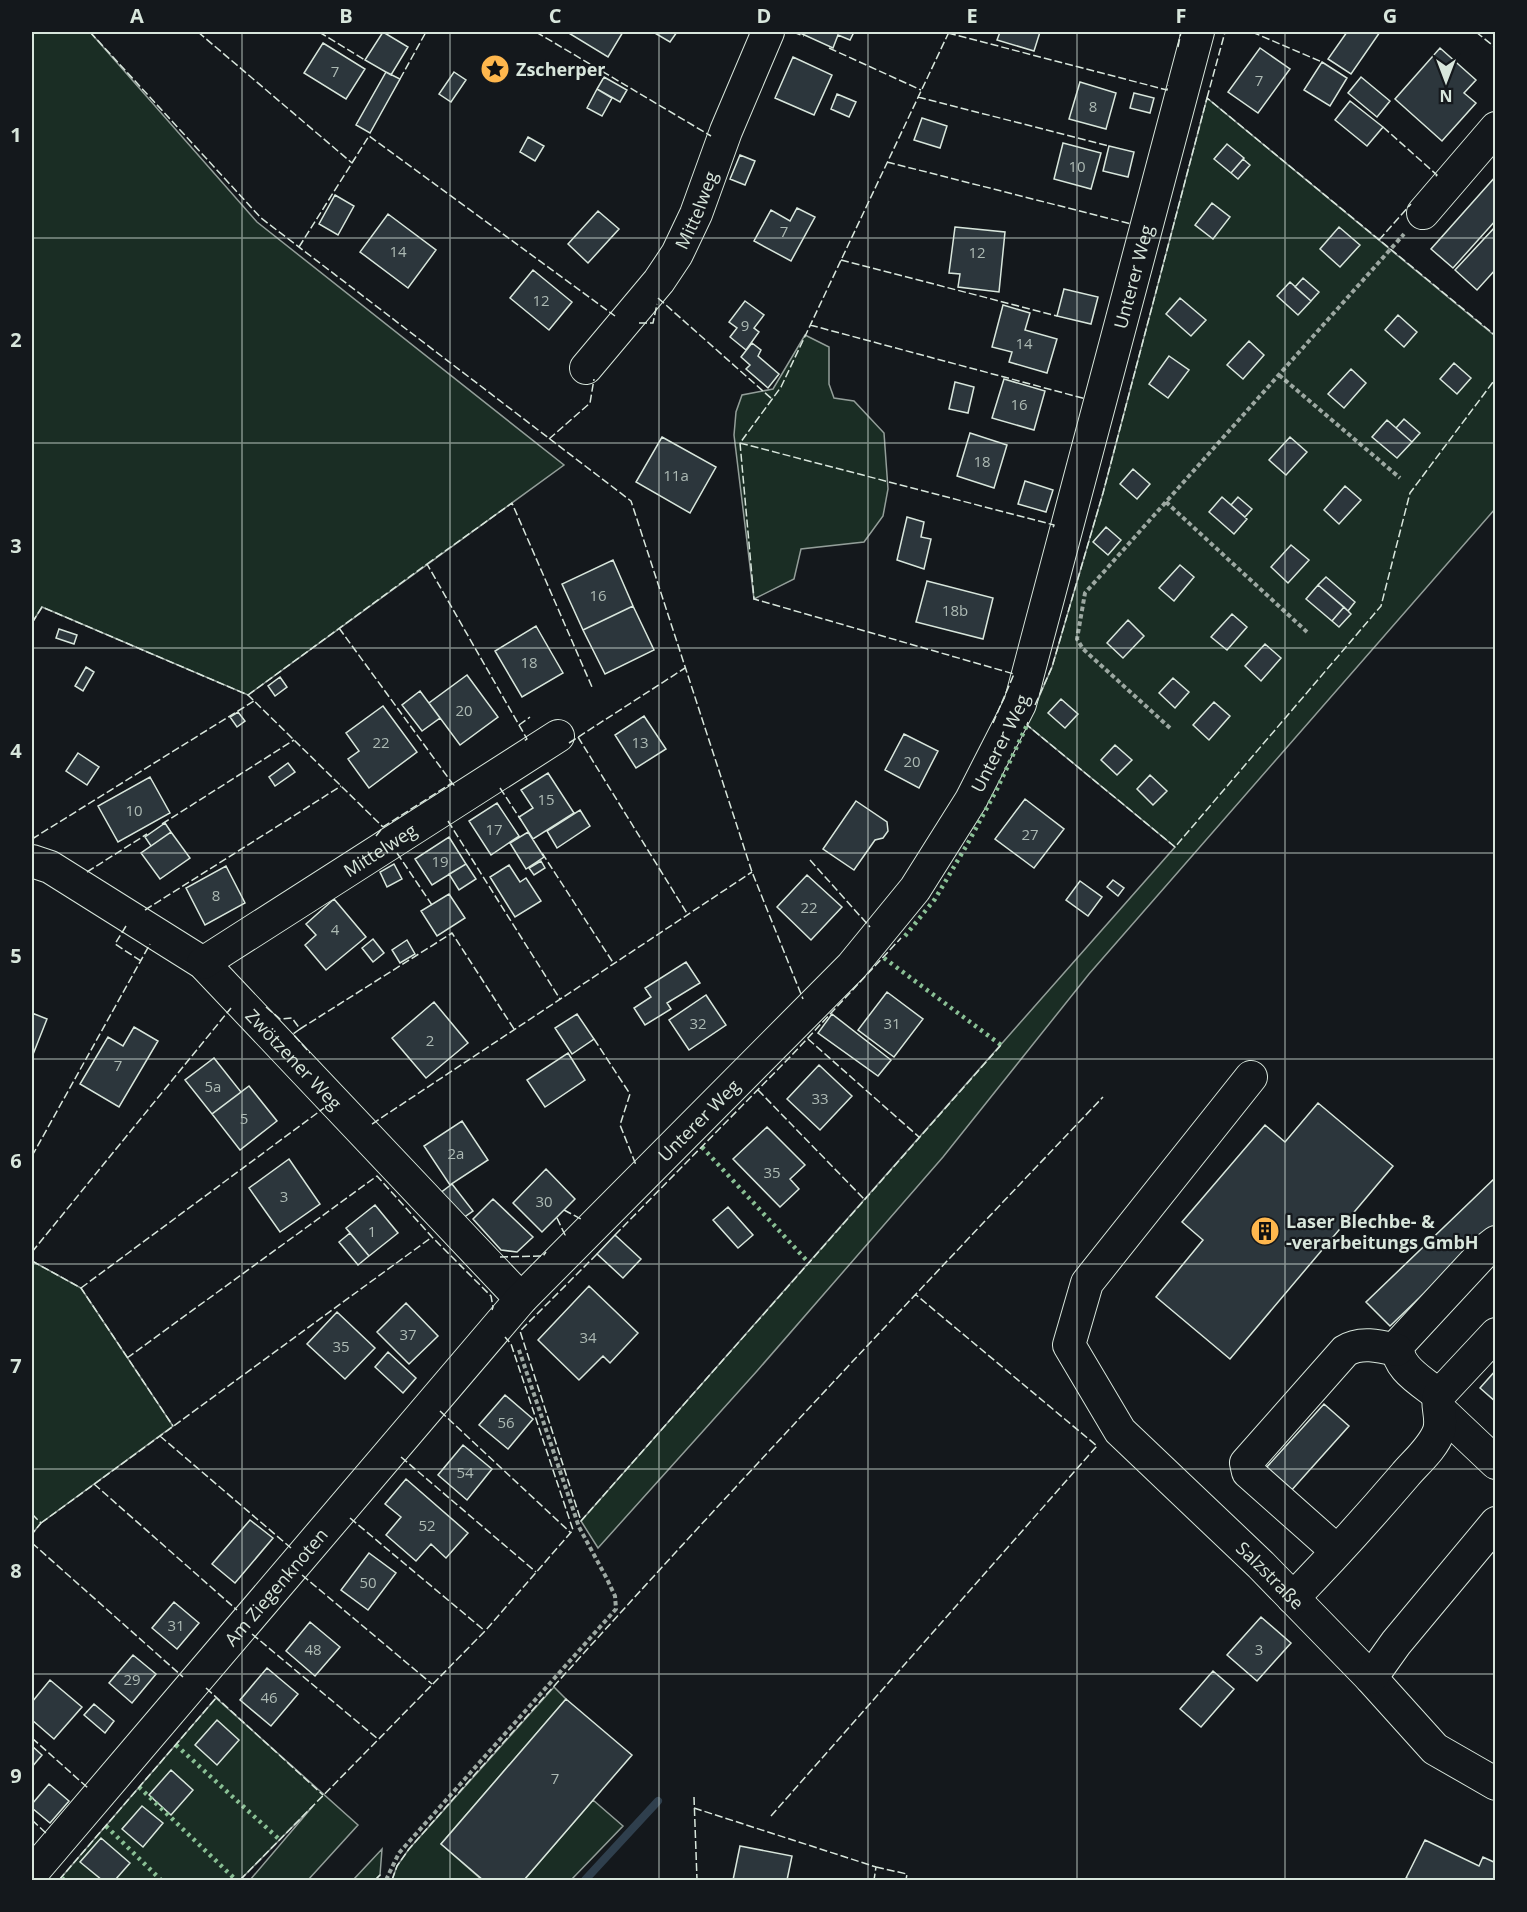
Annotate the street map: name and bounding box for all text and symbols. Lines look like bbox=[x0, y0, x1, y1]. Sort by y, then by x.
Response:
text: A bbox=[130, 2, 144, 29]
text: B bbox=[339, 2, 353, 29]
text: C bbox=[549, 2, 562, 29]
text: D bbox=[757, 2, 771, 29]
text: E bbox=[966, 2, 978, 29]
text: F bbox=[1176, 2, 1186, 29]
text: G bbox=[1383, 2, 1397, 29]
north arrow bbox=[1416, 51, 1476, 111]
place icon: Zscherper bbox=[479, 53, 511, 85]
place label: Zscherper bbox=[516, 57, 605, 81]
house number: 7 bbox=[331, 61, 339, 81]
house number: 7 bbox=[1255, 70, 1263, 90]
text: N bbox=[1439, 85, 1453, 107]
house number: 8 bbox=[1089, 96, 1097, 116]
text: 1 bbox=[10, 121, 22, 148]
house number: 10 bbox=[1068, 156, 1086, 176]
street label: Mittelweg bbox=[669, 168, 723, 253]
house number: 7 bbox=[780, 221, 788, 241]
street label: Unterer Weg bbox=[1108, 222, 1158, 331]
house number: 14 bbox=[389, 241, 407, 261]
house number: 12 bbox=[968, 242, 986, 262]
house number: 12 bbox=[532, 290, 550, 310]
house number: 9 bbox=[741, 315, 749, 335]
text: 2 bbox=[10, 326, 22, 353]
house number: 14 bbox=[1015, 333, 1033, 353]
house number: 16 bbox=[1010, 394, 1028, 414]
house number: 18 bbox=[973, 451, 991, 471]
house number: 11a bbox=[663, 465, 689, 485]
text: 3 bbox=[10, 532, 22, 559]
house number: 16 bbox=[589, 585, 607, 605]
house number: 18b bbox=[942, 600, 968, 620]
house number: 18 bbox=[520, 652, 538, 672]
street label: Unterer Weg bbox=[965, 692, 1034, 796]
house number: 20 bbox=[455, 700, 473, 720]
house number: 22 bbox=[372, 732, 390, 752]
house number: 13 bbox=[631, 732, 649, 752]
text: 4 bbox=[10, 737, 22, 764]
house number: 20 bbox=[903, 751, 921, 771]
house number: 15 bbox=[537, 789, 555, 809]
house number: 10 bbox=[125, 800, 143, 820]
street label: Mittelweg bbox=[339, 818, 421, 882]
house number: 17 bbox=[485, 819, 503, 839]
house number: 27 bbox=[1021, 824, 1039, 844]
house number: 19 bbox=[431, 851, 449, 871]
house number: 8 bbox=[212, 885, 220, 905]
house number: 22 bbox=[800, 897, 818, 917]
house number: 4 bbox=[331, 919, 340, 939]
text: 5 bbox=[10, 942, 22, 969]
street label: Zwötzener Weg bbox=[241, 1004, 347, 1115]
house number: 32 bbox=[689, 1013, 707, 1033]
house number: 31 bbox=[883, 1013, 901, 1033]
house number: 2 bbox=[426, 1030, 434, 1050]
house number: 7 bbox=[114, 1055, 122, 1075]
street label: Unterer Weg bbox=[652, 1074, 745, 1167]
house number: 5a bbox=[205, 1076, 221, 1096]
house number: 33 bbox=[811, 1088, 829, 1108]
house number: 5 bbox=[240, 1108, 248, 1128]
house number: 2a bbox=[448, 1143, 464, 1163]
text: 6 bbox=[10, 1147, 22, 1174]
house number: 35 bbox=[763, 1162, 781, 1182]
house number: 3 bbox=[280, 1186, 288, 1206]
house number: 30 bbox=[535, 1191, 553, 1211]
place label: Laser Blechbe- & -verarbeitungs GmbH bbox=[1286, 1209, 1479, 1254]
building icon: Laser Blechbe- & -verarbeitungs GmbH bbox=[1249, 1215, 1281, 1247]
house number: 1 bbox=[368, 1221, 376, 1241]
house number: 37 bbox=[399, 1324, 417, 1344]
house number: 34 bbox=[579, 1327, 597, 1347]
house number: 35 bbox=[332, 1336, 350, 1356]
text: 7 bbox=[10, 1352, 22, 1379]
house number: 56 bbox=[497, 1412, 515, 1432]
house number: 54 bbox=[456, 1462, 474, 1482]
house number: 52 bbox=[418, 1515, 436, 1535]
street label: Am Ziegenknoten bbox=[219, 1523, 333, 1651]
street label: Salzstraße bbox=[1231, 1536, 1309, 1614]
text: 8 bbox=[10, 1557, 22, 1584]
house number: 50 bbox=[359, 1572, 377, 1592]
house number: 31 bbox=[167, 1615, 185, 1635]
house number: 48 bbox=[304, 1639, 322, 1659]
house number: 3 bbox=[1255, 1639, 1263, 1659]
house number: 29 bbox=[123, 1669, 141, 1689]
house number: 46 bbox=[260, 1687, 278, 1707]
text: 9 bbox=[10, 1762, 22, 1789]
house number: 7 bbox=[551, 1768, 559, 1788]

